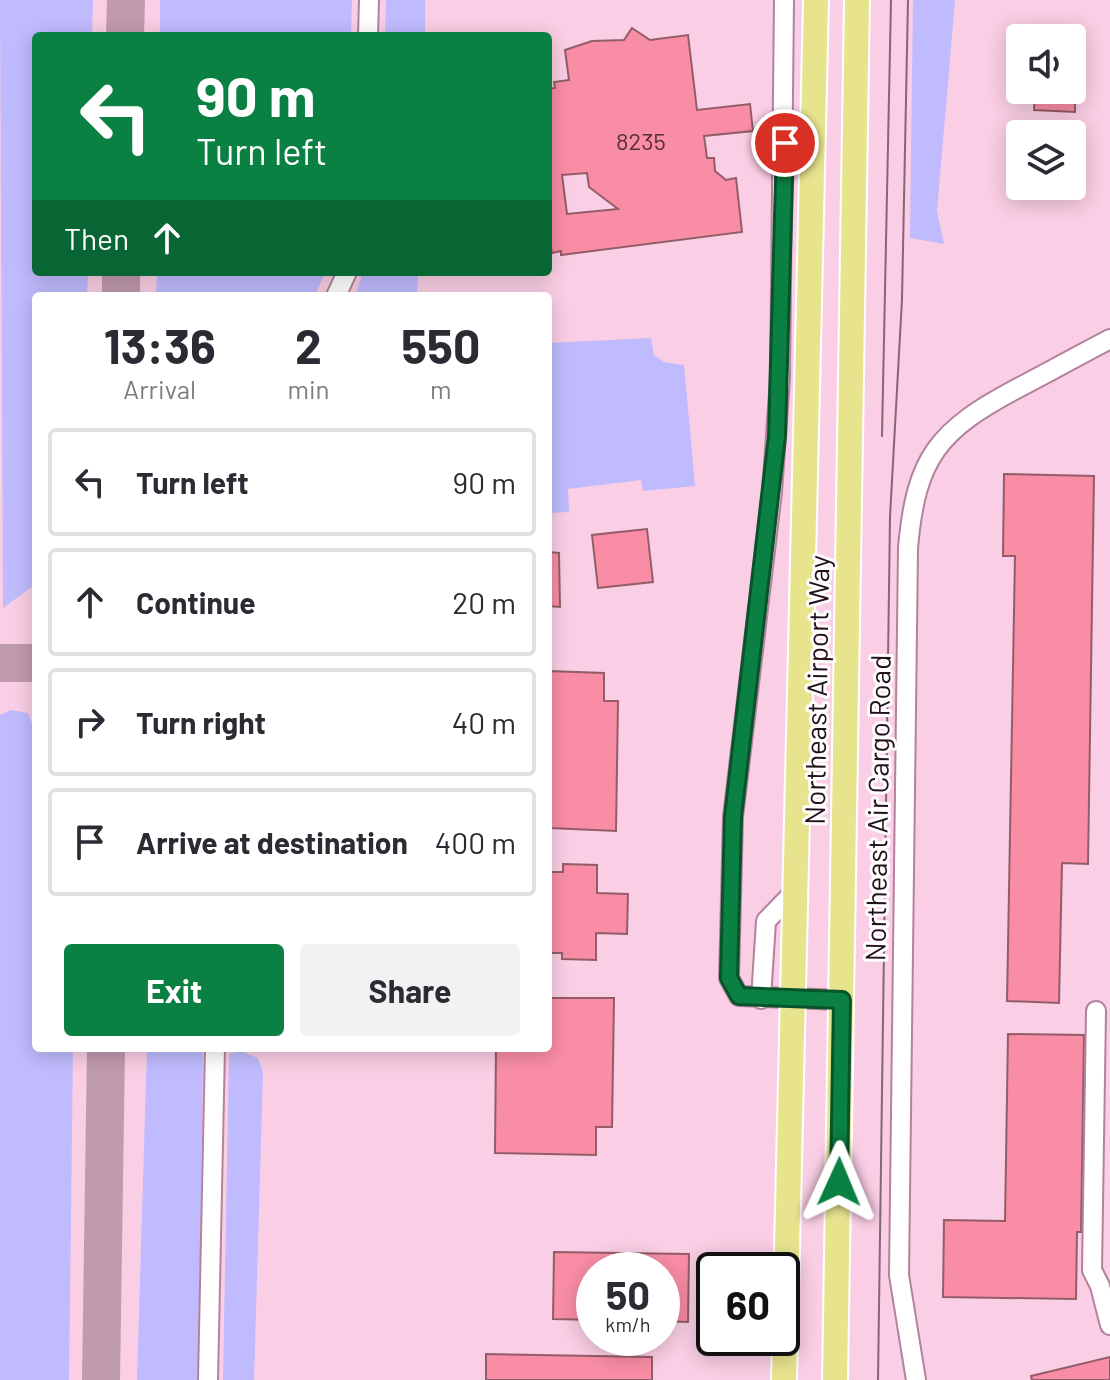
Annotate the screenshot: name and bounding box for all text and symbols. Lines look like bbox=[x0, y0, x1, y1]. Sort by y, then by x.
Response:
map controls bbox=[1006, 24, 1086, 200]
button: sound bbox=[1006, 24, 1086, 104]
text: 90 m bbox=[196, 61, 316, 128]
icon: left bbox=[64, 64, 168, 168]
pin bbox=[751, 109, 819, 177]
button: layers bbox=[1006, 120, 1086, 200]
icon: arrive bbox=[763, 121, 807, 165]
house number: 8235 bbox=[616, 126, 666, 155]
text: Turn left bbox=[196, 129, 327, 172]
icon: ahead bbox=[145, 216, 189, 260]
text: Then bbox=[64, 220, 129, 256]
text: 13:36 bbox=[104, 316, 216, 374]
text: 2 bbox=[295, 316, 322, 374]
text: 550 bbox=[401, 316, 480, 374]
text: Arrival bbox=[123, 373, 196, 404]
text: min bbox=[287, 373, 330, 404]
text: m bbox=[430, 373, 452, 404]
icon: left bbox=[68, 460, 112, 504]
text: Turn left bbox=[136, 464, 249, 500]
text: 90 m bbox=[453, 464, 516, 500]
street label: Northeast Airport Way bbox=[797, 555, 835, 825]
icon: ahead bbox=[68, 580, 112, 624]
text: Continue bbox=[136, 584, 256, 620]
text: 20 m bbox=[452, 584, 516, 620]
street label: Northeast Air Cargo Road bbox=[857, 654, 897, 962]
icon: right bbox=[68, 700, 112, 744]
text: Turn right bbox=[136, 704, 266, 740]
text: 40 m bbox=[452, 704, 516, 740]
icon: arrive bbox=[68, 820, 112, 864]
text: Arrive at destination bbox=[136, 824, 408, 860]
text: 400 m bbox=[435, 824, 516, 860]
button: Exit bbox=[64, 944, 284, 1036]
button: Share bbox=[300, 944, 520, 1036]
position arrow bbox=[797, 1140, 881, 1224]
speed limit sign: 60 bbox=[696, 1252, 800, 1356]
text: 50 bbox=[606, 1270, 650, 1318]
text: km/h bbox=[605, 1312, 651, 1336]

